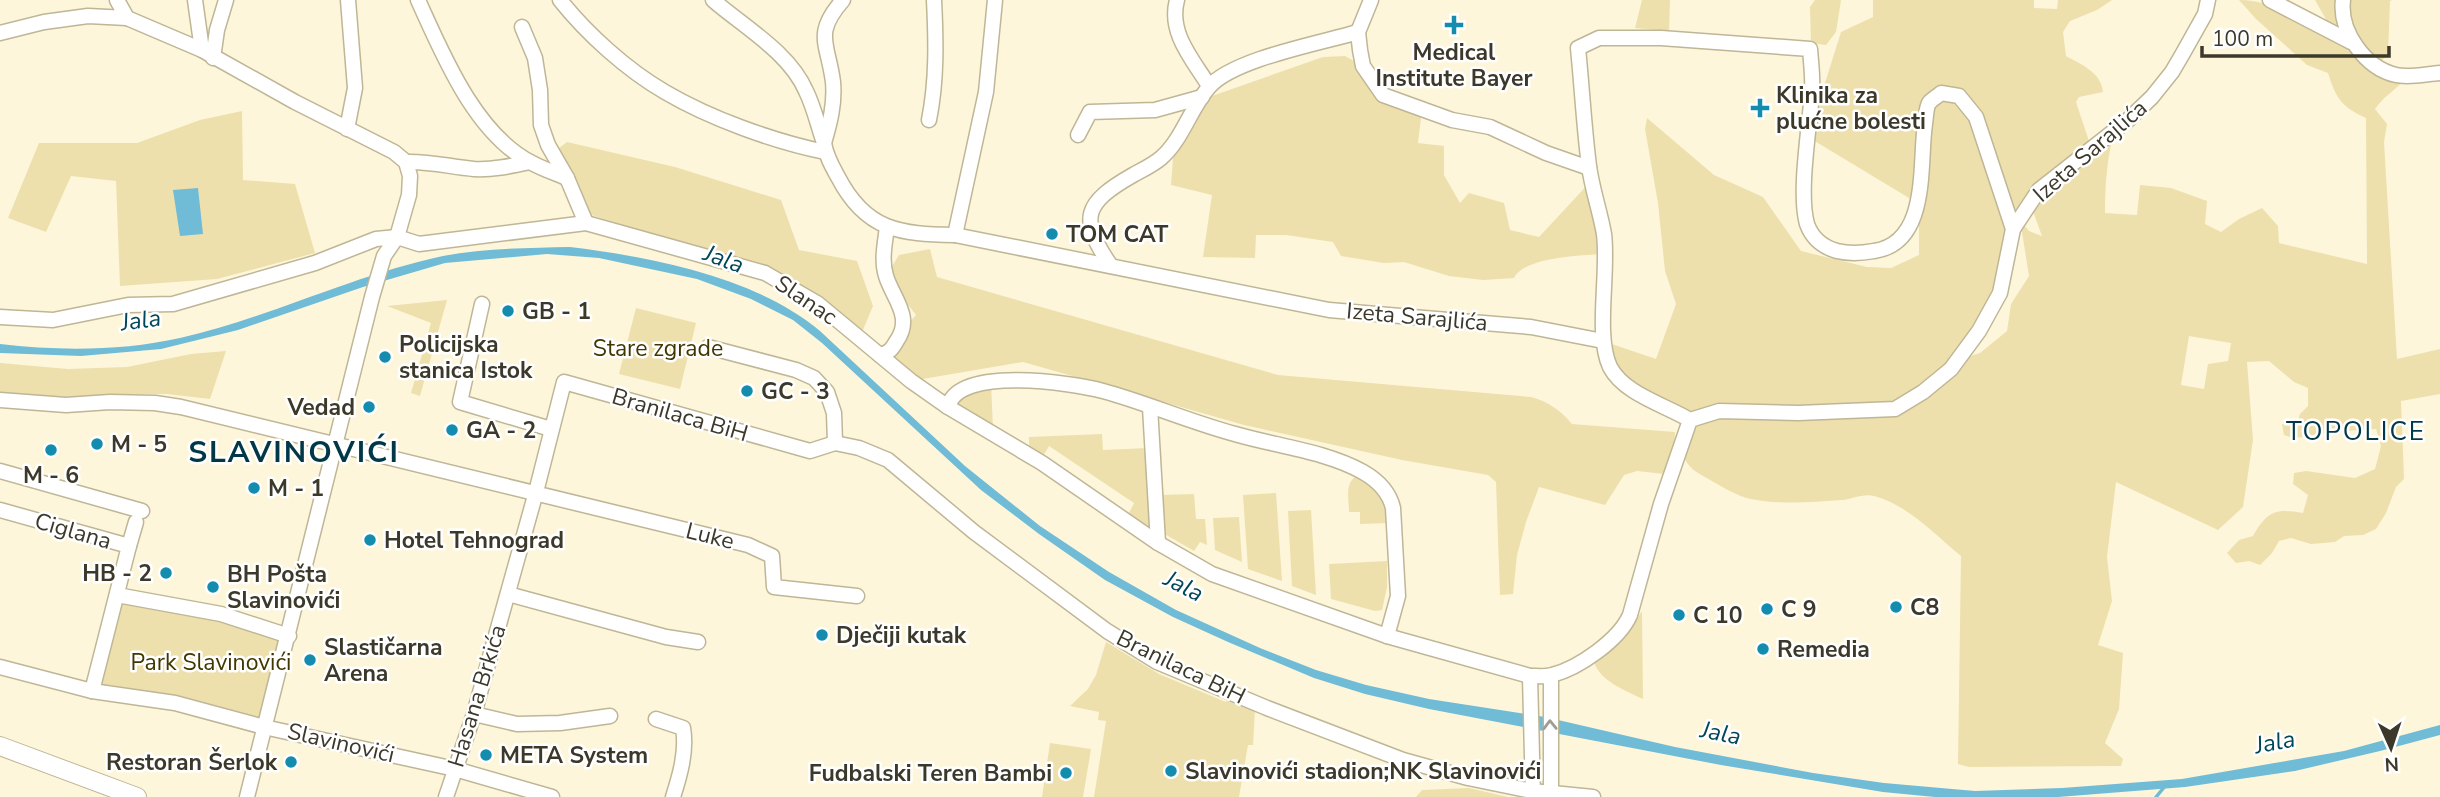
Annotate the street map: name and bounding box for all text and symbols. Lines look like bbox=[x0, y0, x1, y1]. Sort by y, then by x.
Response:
scale bar bbox=[2202, 14, 2389, 58]
marker: Medical Institute Bayer bbox=[1444, 15, 1464, 35]
text: 100 m bbox=[2212, 25, 2273, 53]
place label: Medical Institute Bayer bbox=[1376, 37, 1532, 94]
place label: Klinika za plućne bolesti bbox=[1776, 80, 1926, 137]
street label: Izeta Sarajlića bbox=[2026, 93, 2154, 209]
marker: Klinika za plućne bolesti bbox=[1750, 98, 1770, 118]
place label: TOM CAT bbox=[1066, 219, 1169, 250]
marker: TOM CAT bbox=[1044, 226, 1060, 242]
water label: Jala bbox=[699, 237, 748, 281]
street label: Slanac bbox=[769, 268, 844, 332]
street label: Izeta Sarajlića bbox=[1345, 295, 1489, 339]
place label: GB - 1 bbox=[522, 296, 591, 327]
water label: Jala bbox=[118, 302, 163, 338]
marker: GB - 1 bbox=[500, 303, 516, 319]
place label: Policijska stanica Istok bbox=[399, 329, 533, 386]
park label: Stare zgrade bbox=[593, 333, 723, 364]
marker: Policijska stanica Istok bbox=[377, 349, 393, 365]
place label: GC - 3 bbox=[761, 376, 830, 407]
street label: Branilaca BiH bbox=[608, 381, 752, 449]
marker: GC - 3 bbox=[739, 383, 755, 399]
place label: Vedad bbox=[286, 392, 355, 423]
marker: Vedad bbox=[361, 399, 377, 415]
district label: TOPOLICE bbox=[2286, 414, 2426, 449]
place label: GA - 2 bbox=[466, 415, 536, 446]
marker: GA - 2 bbox=[444, 422, 460, 438]
place label: M - 5 bbox=[111, 429, 167, 460]
district label: SLAVINOVIĆI bbox=[188, 432, 400, 473]
marker: M - 5 bbox=[89, 436, 105, 452]
marker: M - 6 bbox=[43, 442, 59, 458]
place label: M - 6 bbox=[23, 460, 79, 491]
place label: M - 1 bbox=[268, 473, 324, 504]
marker: M - 1 bbox=[246, 480, 262, 496]
street label: Ciglana bbox=[31, 505, 115, 557]
street label: Luke bbox=[683, 515, 737, 557]
place label: Hotel Tehnograd bbox=[384, 525, 564, 556]
marker: Hotel Tehnograd bbox=[362, 532, 378, 548]
place label: HB - 2 bbox=[82, 558, 152, 589]
place label: BH Pošta Slavinovići bbox=[227, 559, 340, 616]
water label: Jala bbox=[1158, 562, 1209, 609]
marker: HB - 2 bbox=[158, 565, 174, 581]
marker: BH Pošta Slavinovići bbox=[205, 579, 221, 595]
place label: C8 bbox=[1910, 592, 1939, 623]
place label: C 9 bbox=[1781, 594, 1817, 625]
marker: C8 bbox=[1888, 599, 1904, 615]
place label: C 10 bbox=[1693, 600, 1742, 631]
marker: C 9 bbox=[1759, 601, 1775, 617]
marker: C 10 bbox=[1671, 607, 1687, 623]
place label: Dječiji kutak bbox=[836, 620, 967, 651]
street label: Hasana Brkića bbox=[441, 621, 513, 771]
street label: Branilaca BiH bbox=[1111, 622, 1251, 712]
marker: Dječiji kutak bbox=[814, 627, 830, 643]
place label: Slastičarna Arena bbox=[324, 632, 443, 689]
place label: Remedia bbox=[1777, 634, 1870, 665]
marker: Remedia bbox=[1755, 641, 1771, 657]
park label: Park Slavinovići bbox=[131, 647, 291, 678]
marker: Slastičarna Arena bbox=[302, 652, 318, 668]
water label: Jala bbox=[1697, 713, 1744, 753]
north arrow bbox=[2356, 713, 2426, 783]
street label: Slavinovići bbox=[284, 716, 398, 770]
one-way arrow bbox=[1542, 719, 1558, 730]
water label: Jala bbox=[2251, 723, 2298, 761]
place label: META System bbox=[500, 740, 648, 771]
place label: Restoran Šerlok bbox=[106, 747, 278, 778]
marker: META System bbox=[478, 747, 494, 763]
text: N bbox=[2384, 751, 2400, 777]
marker: Restoran Šerlok bbox=[283, 754, 299, 770]
place label: Slavinovići stadion;NK Slavinovići bbox=[1185, 756, 1541, 787]
place label: Fudbalski Teren Bambi bbox=[809, 758, 1052, 789]
marker: Slavinovići stadion;NK Slavinovići bbox=[1163, 763, 1179, 779]
marker: Fudbalski Teren Bambi bbox=[1058, 765, 1074, 781]

